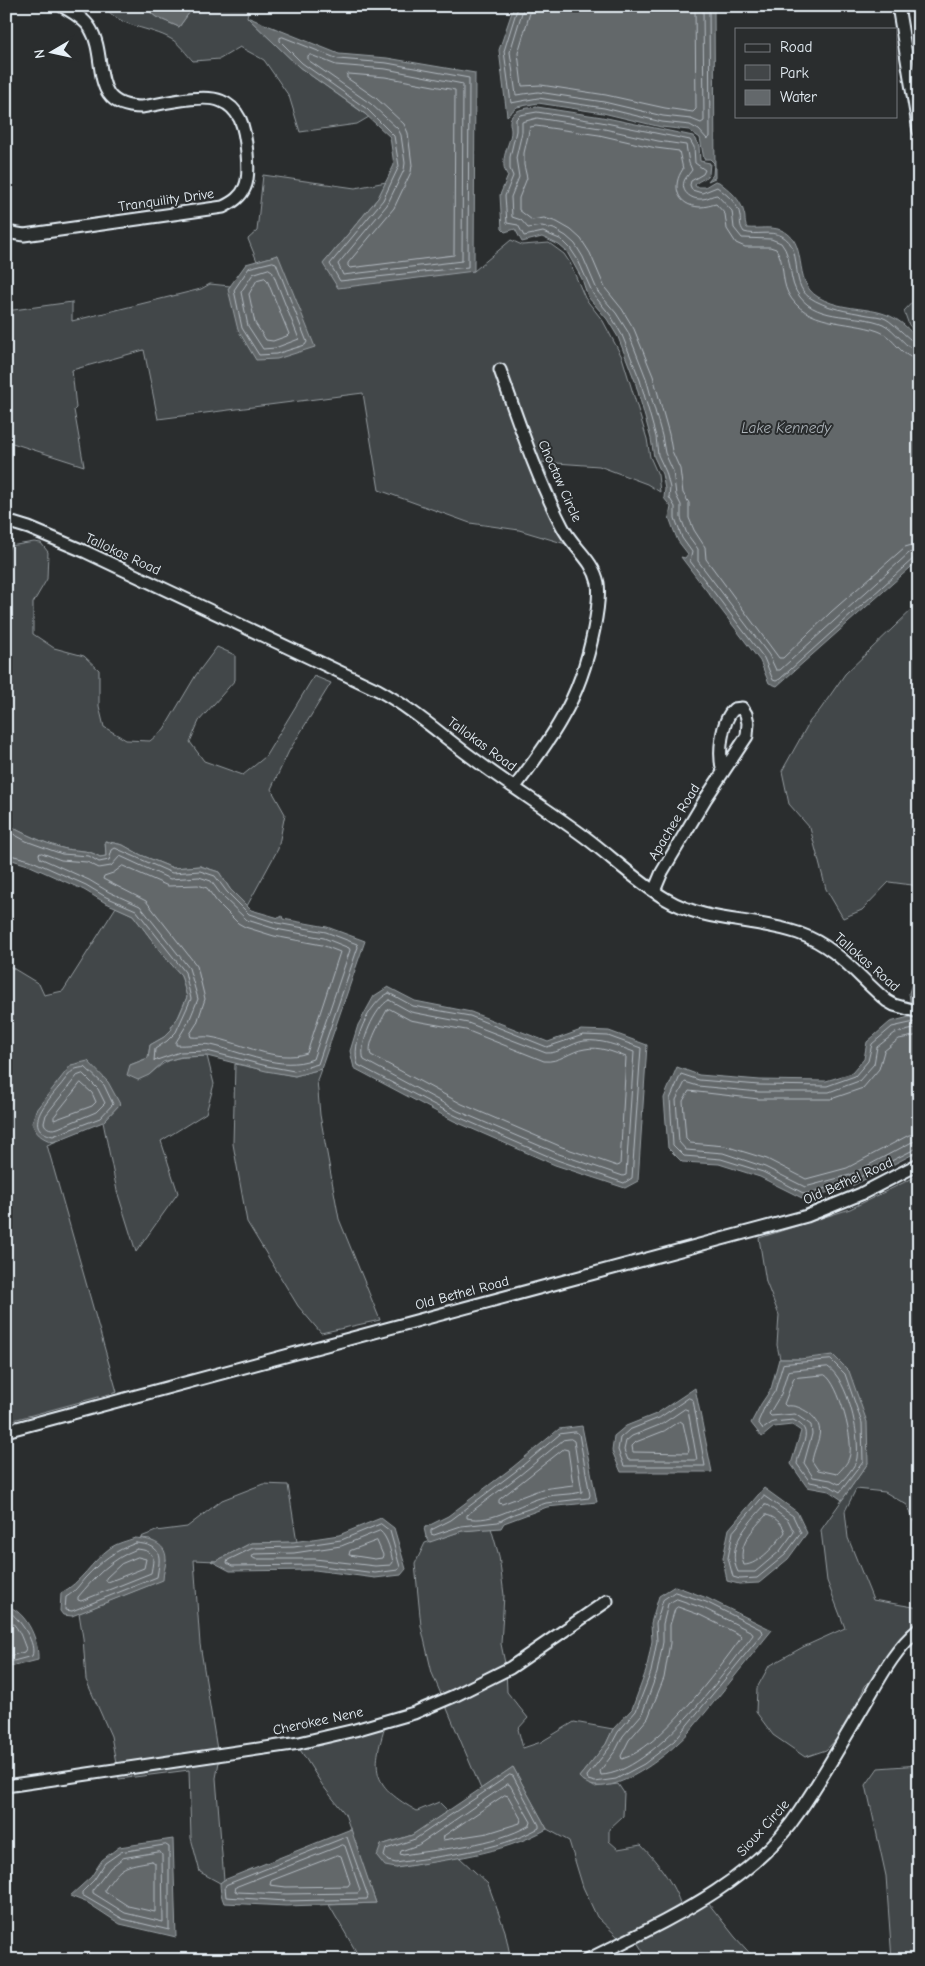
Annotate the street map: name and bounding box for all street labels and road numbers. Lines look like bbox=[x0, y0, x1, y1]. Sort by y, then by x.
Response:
street label: Tranquility Drive bbox=[117, 185, 215, 215]
street label: Choctaw Circle bbox=[534, 437, 586, 525]
street label: Tallokas Road bbox=[83, 529, 163, 579]
street label: Tallokas Road bbox=[444, 713, 520, 775]
street label: Apachee Road bbox=[645, 781, 703, 863]
street label: Tallokas Road bbox=[831, 929, 903, 995]
street label: Old Bethel Road bbox=[801, 1154, 895, 1208]
street label: Old Bethel Road bbox=[413, 1272, 511, 1314]
street label: Cherokee Nene bbox=[271, 1703, 365, 1739]
street label: Sioux Circle bbox=[733, 1796, 793, 1860]

